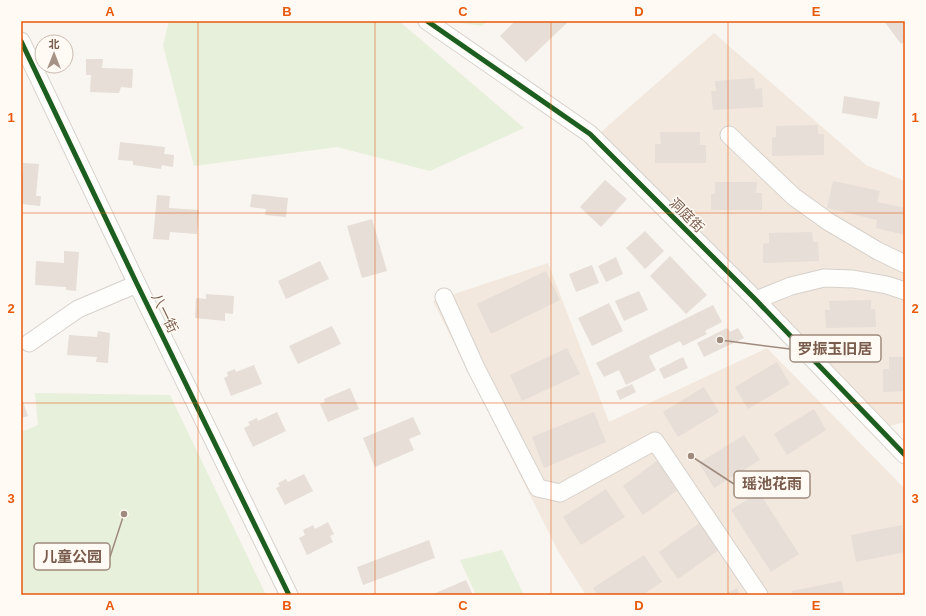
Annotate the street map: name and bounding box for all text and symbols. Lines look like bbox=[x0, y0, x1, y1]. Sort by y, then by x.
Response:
text: A bbox=[105, 4, 115, 19]
text: B bbox=[282, 4, 292, 19]
text: C bbox=[458, 4, 468, 19]
text: D bbox=[634, 4, 644, 19]
text: E bbox=[812, 4, 821, 19]
north arrow bbox=[34, 34, 74, 74]
text: 北 bbox=[49, 38, 60, 50]
text: 1 bbox=[7, 110, 15, 125]
text: 1 bbox=[911, 110, 919, 125]
street label: 洞庭街 bbox=[666, 194, 708, 236]
street label: 八一街 bbox=[149, 291, 181, 335]
text: 2 bbox=[7, 301, 15, 316]
text: 2 bbox=[911, 301, 919, 316]
callout: 罗振玉旧居 bbox=[790, 335, 881, 362]
text: 罗振玉旧居 bbox=[797, 340, 873, 357]
callout: 瑶池花雨 bbox=[734, 471, 810, 498]
text: 瑶池花雨 bbox=[742, 475, 802, 492]
text: 3 bbox=[7, 491, 15, 506]
text: 3 bbox=[911, 491, 919, 506]
callout: 儿童公园 bbox=[34, 543, 110, 570]
text: 儿童公园 bbox=[42, 548, 102, 565]
text: A bbox=[105, 598, 115, 613]
text: B bbox=[282, 598, 292, 613]
text: C bbox=[458, 598, 468, 613]
text: D bbox=[634, 598, 644, 613]
text: E bbox=[812, 598, 821, 613]

